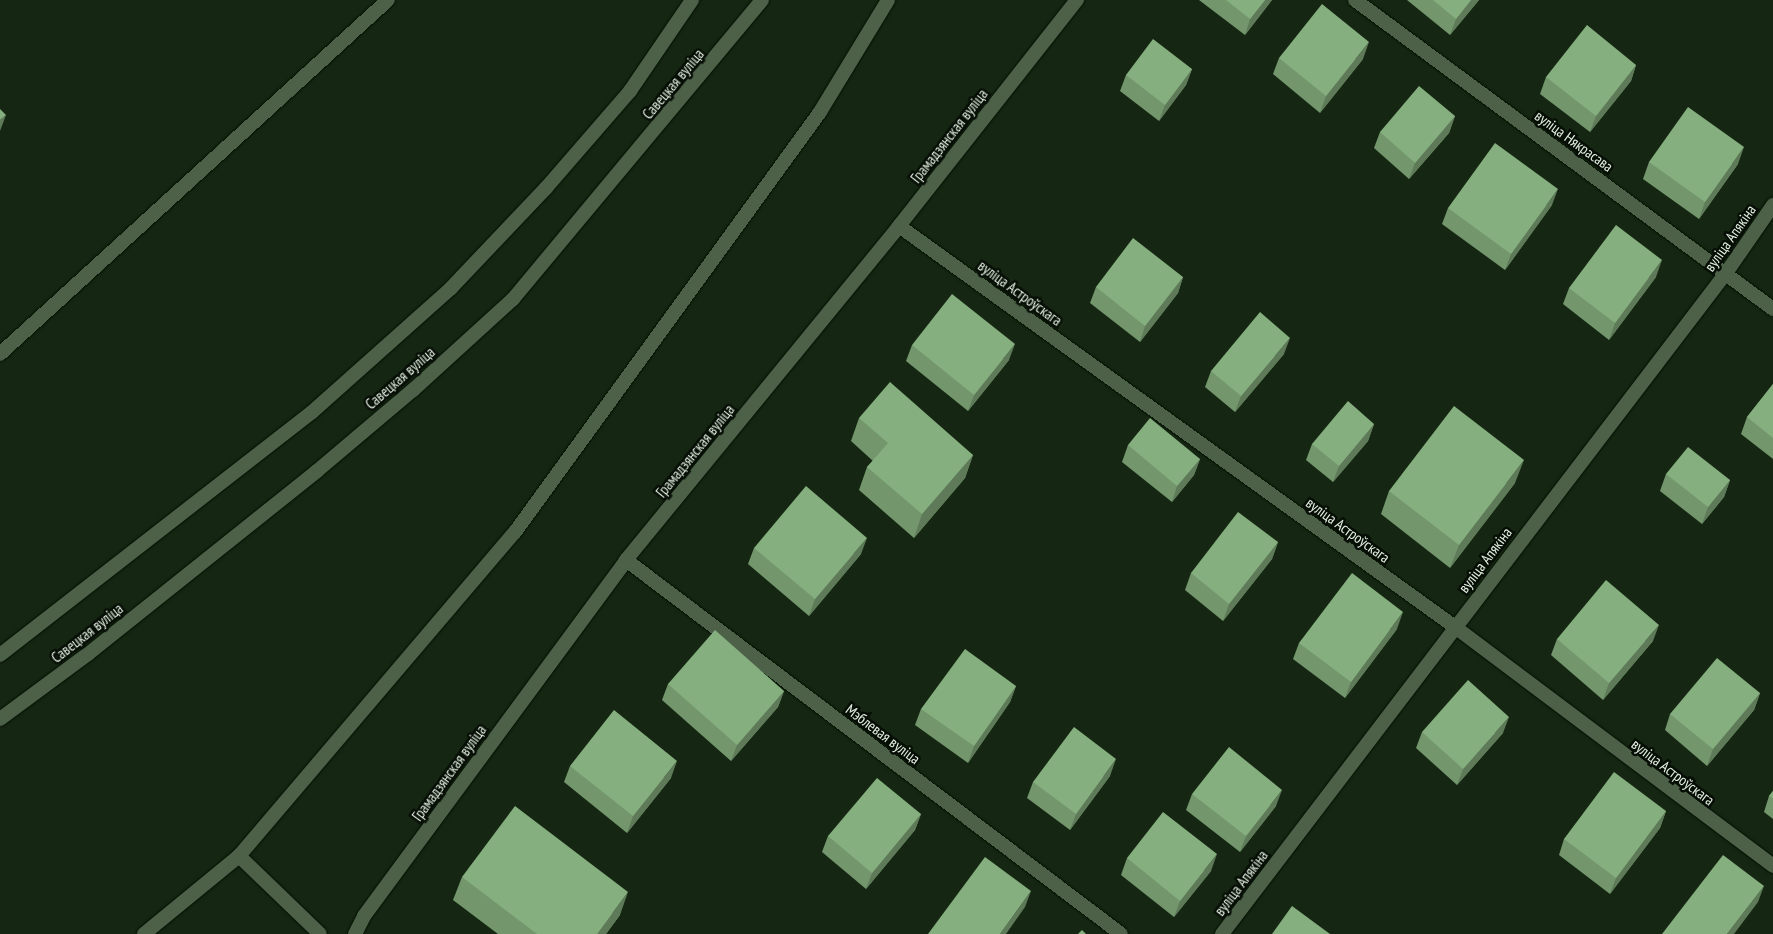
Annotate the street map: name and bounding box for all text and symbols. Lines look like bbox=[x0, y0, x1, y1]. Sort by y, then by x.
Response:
street label: Савецкая вуліца bbox=[638, 45, 708, 123]
street label: Грамадзянская вуліца bbox=[907, 85, 991, 187]
street label: вуліца Някрасава bbox=[1531, 107, 1617, 175]
street label: вуліца Апякіна bbox=[1700, 201, 1760, 275]
street label: вуліца Астроўскага bbox=[974, 256, 1066, 330]
street label: Савецкая вуліца bbox=[362, 343, 438, 413]
street label: Грамадзянская вуліца bbox=[652, 401, 738, 501]
street label: вуліца Астроўскага bbox=[1302, 493, 1394, 567]
street label: вуліца Апякіна bbox=[1454, 524, 1516, 596]
street label: Савецкая вуліца bbox=[48, 599, 126, 667]
street label: Мэблевая вуліца bbox=[842, 700, 924, 768]
street label: Грамадзянская вуліца bbox=[408, 722, 490, 824]
street label: вуліца Астроўскага bbox=[1628, 735, 1718, 809]
street label: вуліца Апякіна bbox=[1210, 847, 1272, 919]

